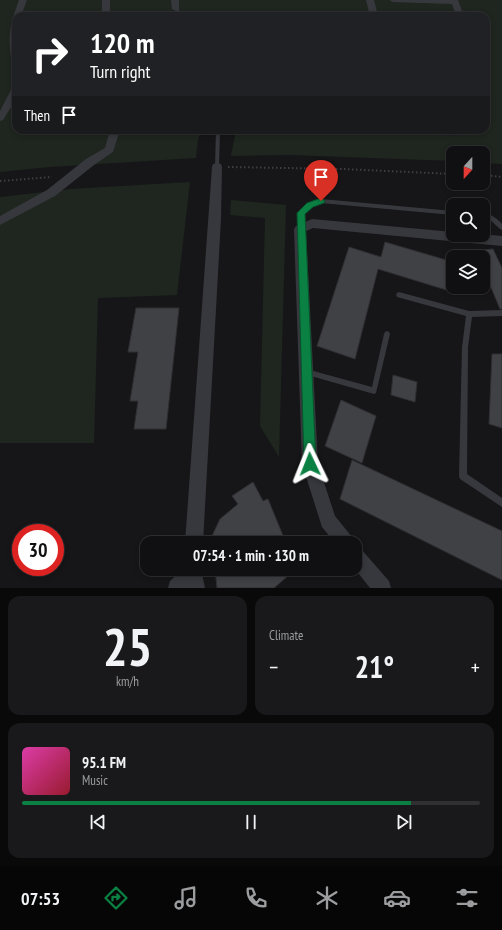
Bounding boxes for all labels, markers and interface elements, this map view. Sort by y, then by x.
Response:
text: 120 m [90,24,154,61]
icon: right [24,28,76,80]
text: Turn right [90,60,150,83]
icon: arrive [58,104,80,126]
text: Then [24,106,50,125]
north arrow [446,146,490,190]
map controls [446,146,490,294]
pin [304,160,338,201]
icon: arrive [310,166,332,188]
button: search [446,198,490,242]
button: layers [446,250,490,294]
position arrow [289,443,331,485]
speed limit sign: 30 [12,524,64,576]
text: 07:54 · 1 min · 130 m [193,546,309,565]
text: 25 [103,613,152,680]
text: Climate [269,627,303,644]
text: 21° [355,647,394,686]
text: − [269,653,278,681]
text: + [471,653,480,681]
text: km/h [116,673,139,690]
text: 95.1 FM [82,753,126,772]
text: Music [82,772,108,789]
icon: previous [87,811,109,833]
icon: pause [240,811,262,833]
icon: next [393,811,415,833]
icon: directions [102,884,130,912]
icon: music [172,884,200,912]
icon: phone [242,884,270,912]
icon: climate [313,884,341,912]
icon: car [383,884,411,912]
icon: filters [453,884,481,912]
text: 07:53 [21,887,60,910]

